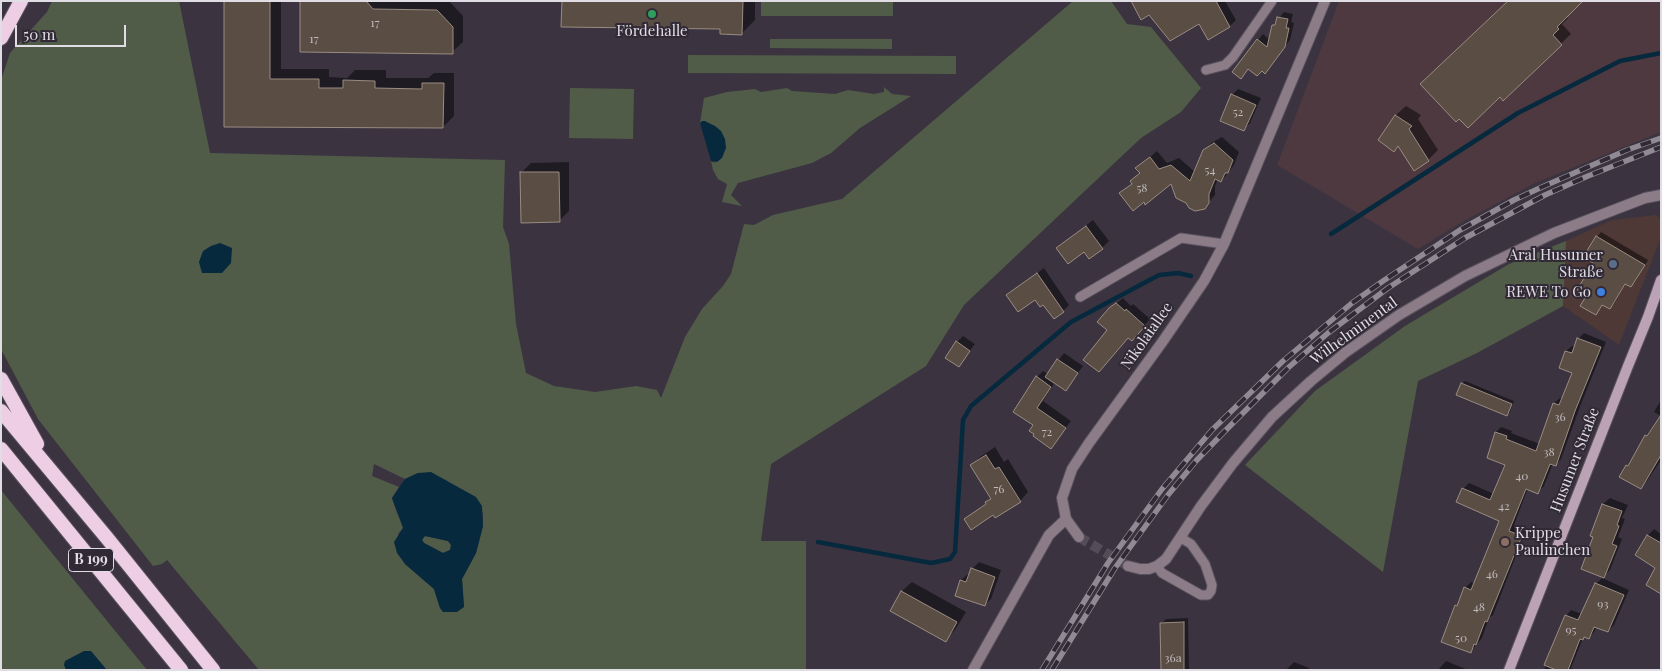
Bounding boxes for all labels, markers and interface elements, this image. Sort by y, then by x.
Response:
marker: Fördehalle [646,8,658,20]
scale bar [18,15,129,47]
house number: 17 [370,16,380,30]
place label: Fördehalle [616,22,688,40]
text: 50 m [23,24,55,44]
house number: 17 [309,32,319,46]
house number: 52 [1233,105,1243,119]
house number: 54 [1205,163,1215,177]
house number: 58 [1136,181,1148,195]
place label: Aral Husumer Straße [1508,246,1603,281]
marker: Aral Husumer Straße [1607,258,1619,270]
place label: REWE To Go [1506,283,1591,301]
marker: REWE To Go [1595,286,1607,298]
street label: Wilhelminental [1307,293,1401,369]
street label: Nikolaiallee [1117,299,1177,373]
street label: Husumer Straße [1547,405,1603,515]
house number: 36 [1554,410,1566,424]
house number: 72 [1042,425,1052,439]
house number: 38 [1543,445,1555,459]
house number: 40 [1515,469,1529,483]
house number: 76 [993,482,1005,496]
house number: 42 [1498,499,1510,513]
place label: Krippe Paulinchen [1515,524,1590,559]
marker: Krippe Paulinchen [1499,536,1511,548]
road number: B 199 [68,548,114,572]
house number: 46 [1486,567,1498,581]
house number: 93 [1597,597,1609,611]
house number: 48 [1473,600,1485,614]
house number: 95 [1565,623,1577,637]
house number: 50 [1455,631,1467,645]
house number: 36a [1164,651,1182,665]

